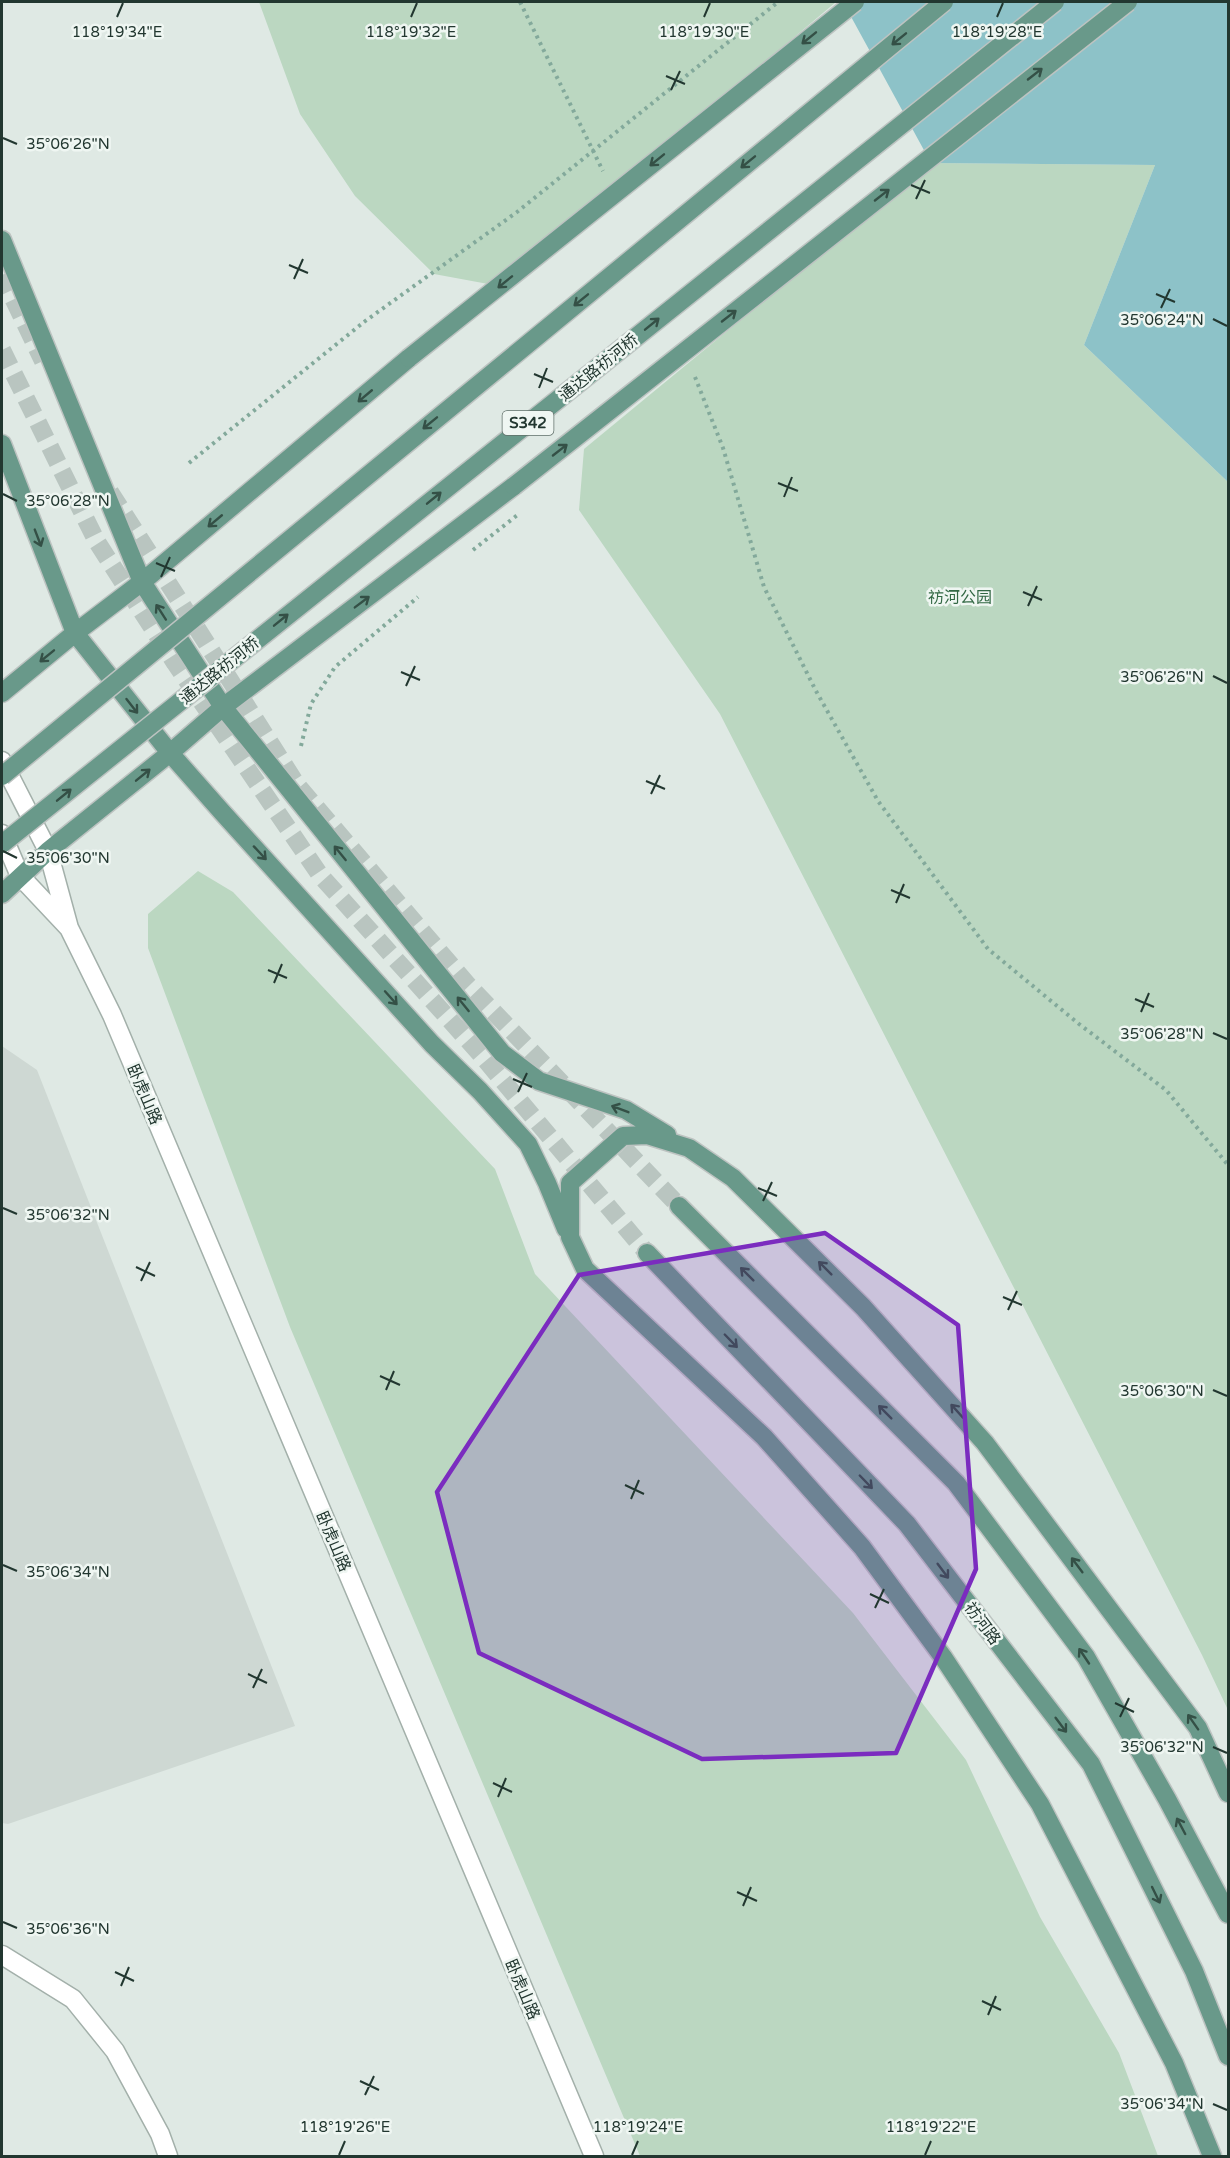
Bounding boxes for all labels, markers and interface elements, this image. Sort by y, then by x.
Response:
text: 118°19'34"E [72,23,162,41]
text: 118°19'32"E [366,23,456,41]
text: 118°19'30"E [659,23,749,41]
text: 118°19'28"E [952,23,1042,41]
one-way arrow [801,32,817,45]
one-way arrow [891,32,907,45]
one-way arrow [1027,68,1043,81]
text: 35°06'26"N [26,135,110,153]
one-way arrow [650,153,665,167]
one-way arrow [740,156,756,169]
one-way arrow [874,189,890,202]
one-way arrow [497,275,513,288]
one-way arrow [573,293,589,306]
one-way arrow [721,310,737,323]
text: 35°06'24"N [1120,311,1204,329]
one-way arrow [643,318,659,331]
street label: 通达路祊河桥 [555,330,642,406]
one-way arrow [357,389,373,402]
road number: S342 [502,411,554,435]
one-way arrow [422,417,438,430]
one-way arrow [552,444,568,457]
text: 35°06'28"N [26,492,110,510]
one-way arrow [425,492,441,505]
one-way arrow [208,514,223,528]
one-way arrow [33,528,44,547]
park label: 祊河公园 [928,588,992,608]
one-way arrow [353,595,369,608]
one-way arrow [155,604,167,621]
one-way arrow [273,614,289,627]
street label: 通达路祊河桥 [176,633,263,709]
one-way arrow [39,650,55,663]
text: 35°06'26"N [1120,668,1204,686]
one-way arrow [126,698,139,714]
one-way arrow [135,768,151,781]
one-way arrow [55,788,71,801]
one-way arrow [253,845,267,860]
one-way arrow [334,845,347,861]
text: 35°06'30"N [26,849,110,867]
one-way arrow [384,990,398,1005]
one-way arrow [456,996,469,1012]
text: 35°06'28"N [1120,1025,1204,1043]
street label: 卧虎山路 [122,1061,166,1128]
one-way arrow [612,1102,630,1113]
text: 35°06'32"N [26,1206,110,1224]
one-way arrow [817,1261,832,1276]
one-way arrow [740,1267,755,1282]
one-way arrow [724,1333,739,1348]
text: 35°06'30"N [1120,1382,1204,1400]
one-way arrow [950,1404,964,1419]
one-way arrow [878,1405,893,1420]
one-way arrow [859,1474,873,1489]
street label: 卧虎山路 [311,1508,355,1575]
one-way arrow [1070,1558,1083,1574]
one-way arrow [936,1562,949,1578]
text: 35°06'34"N [26,1563,110,1581]
street label: 祊河路 [960,1598,1005,1649]
one-way arrow [1078,1648,1091,1665]
one-way arrow [1187,1714,1199,1730]
one-way arrow [1055,1717,1068,1733]
text: 35°06'32"N [1120,1738,1204,1756]
one-way arrow [1175,1817,1186,1835]
one-way arrow [1150,1886,1162,1903]
text: 35°06'36"N [26,1920,110,1938]
street label: 卧虎山路 [500,1956,544,2023]
text: 35°06'34"N [1120,2095,1204,2113]
text: 118°19'26"E [300,2118,390,2136]
text: 118°19'24"E [593,2118,683,2136]
text: 118°19'22"E [886,2118,976,2136]

